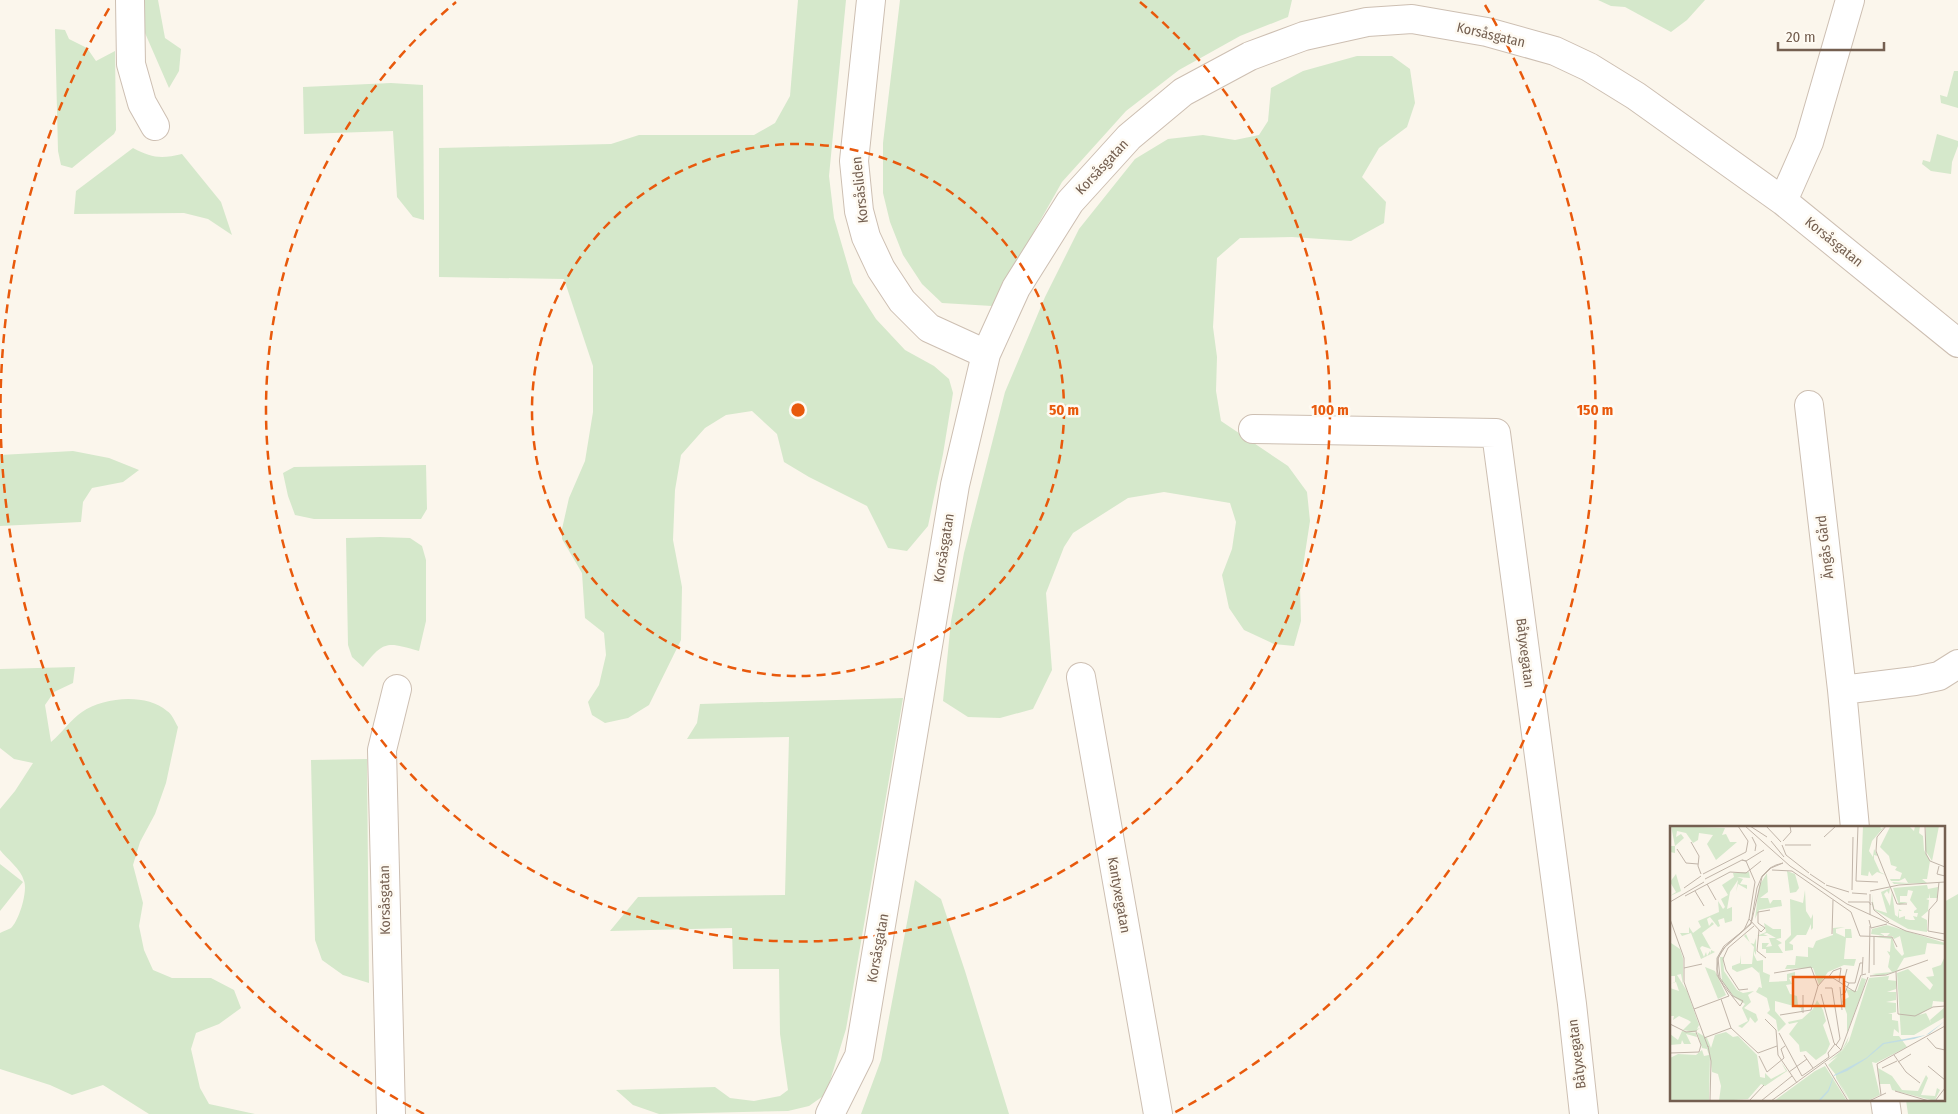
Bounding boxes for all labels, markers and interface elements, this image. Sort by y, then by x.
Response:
street label: Korsåsgatan [1455,19,1527,51]
scale bar [1778,20,1884,52]
text: 20 m [1786,28,1816,46]
street label: Korsåsgatan [1072,136,1132,198]
street label: Korsåsliden [848,156,872,224]
street label: Korsåsgatan [1802,213,1866,271]
centre of rings [789,401,807,419]
text: 50 m [1049,401,1079,419]
text: 100 m [1311,401,1349,419]
text: 150 m [1577,401,1613,419]
street label: Korsåsgatan [930,512,958,584]
street label: Ängås Gård [1813,514,1837,580]
street label: Båtyxegatan [1512,617,1538,689]
inset map [1670,826,1946,1102]
street label: Kantyxegatan [1104,856,1134,934]
street label: Korsåsgatan [376,865,394,935]
street label: Korsåsgatan [864,912,892,984]
street label: Båtyxegatan [1564,1018,1590,1090]

